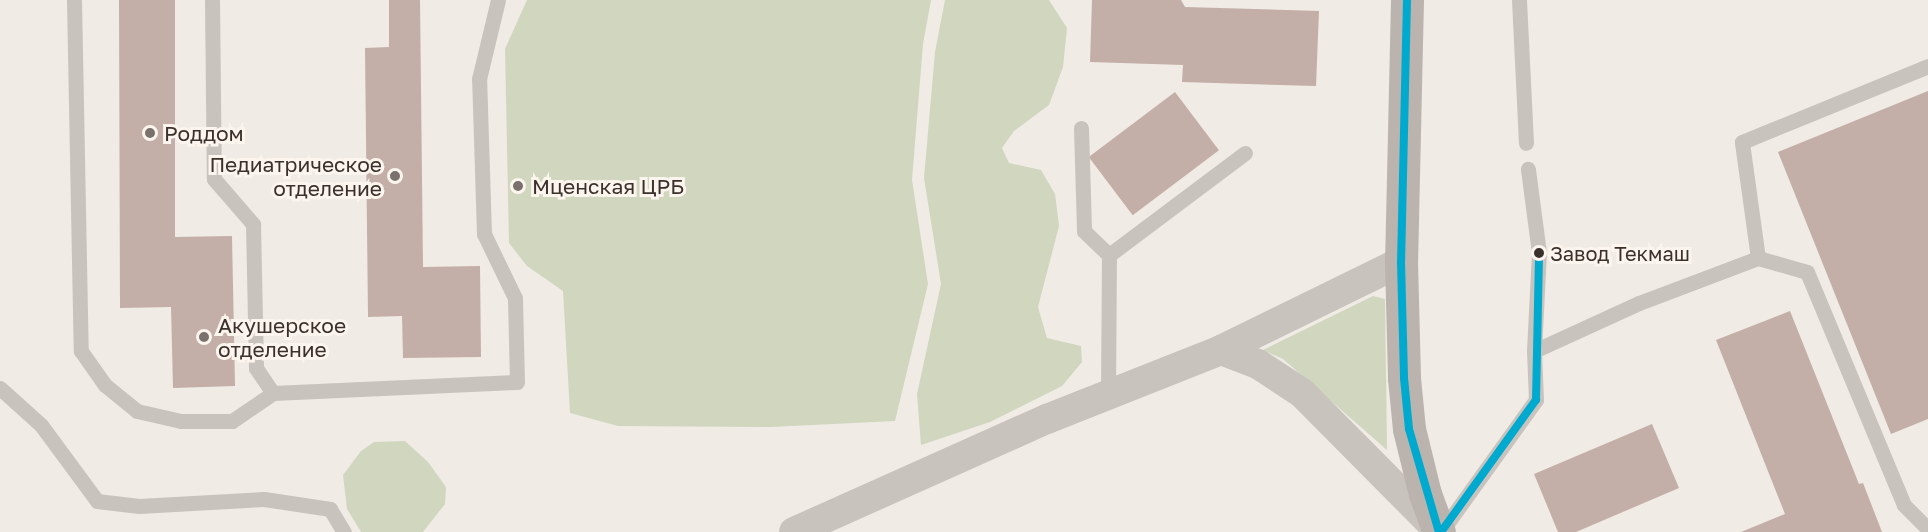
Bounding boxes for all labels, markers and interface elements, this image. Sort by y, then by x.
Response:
place label: Роддом [164,120,244,146]
marker: Роддом [141,124,159,142]
place label: Педиатрическое отделение [209,151,382,201]
marker: Педиатрическое отделение [386,167,404,185]
place label: Мценская ЦРБ [532,173,684,199]
marker: Мценская ЦРБ [509,177,527,195]
place label: Завод Текмаш [1550,241,1690,265]
marker: Завод Текмаш [1533,247,1545,259]
place label: Акушерское отделение [218,312,346,362]
marker: Акушерское отделение [195,328,213,346]

